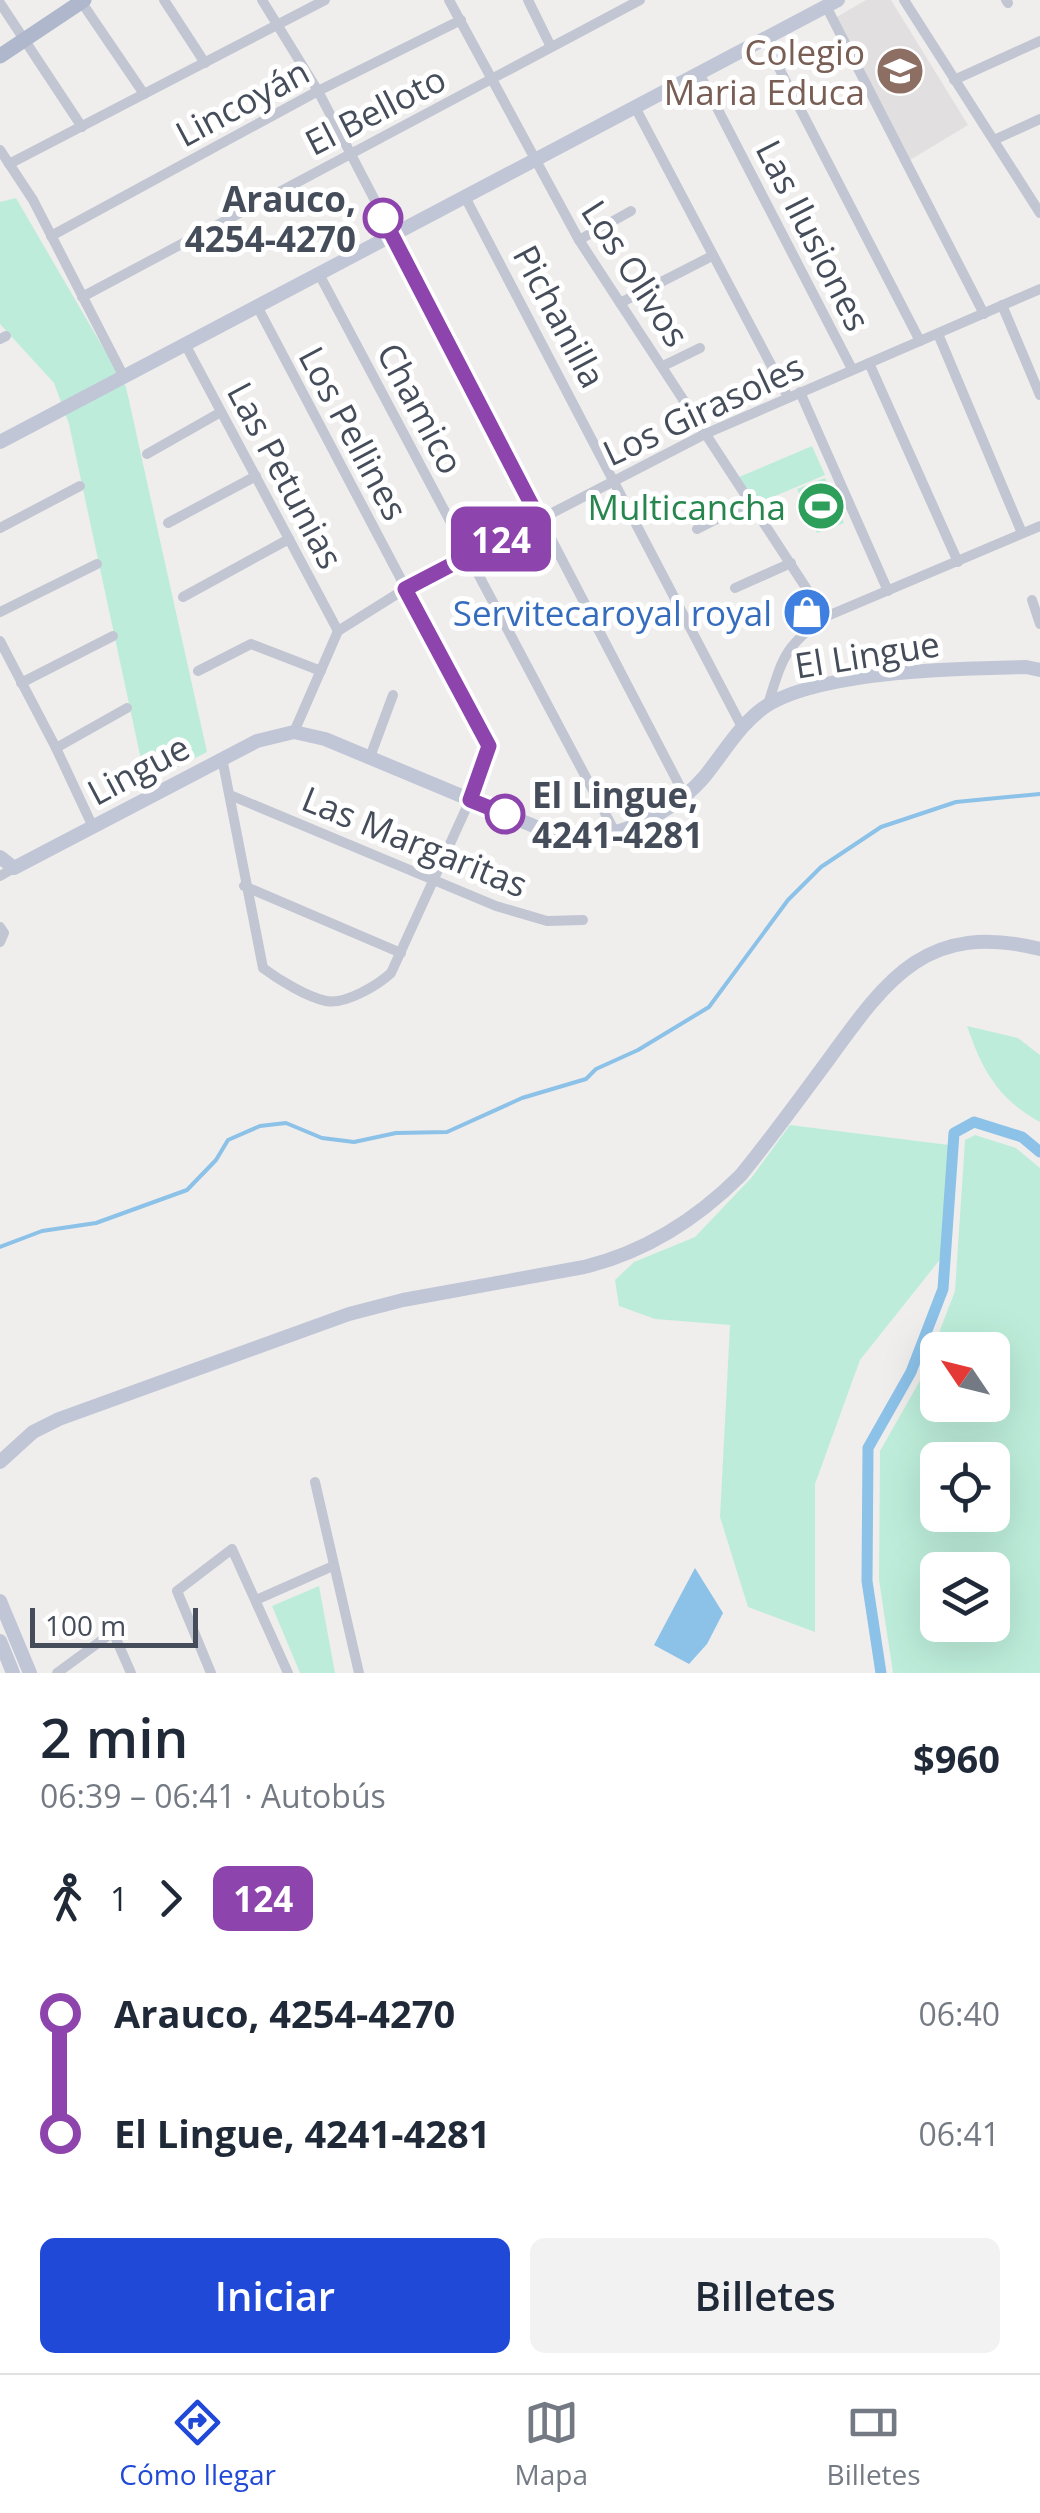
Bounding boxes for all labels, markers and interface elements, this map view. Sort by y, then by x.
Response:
place label: Colegio Maria Educa [664,28,865,115]
school or university icon: Colegio Maria Educa [874,45,926,97]
street label: Lincoyán [167,47,317,157]
street label: El Belloto [297,55,453,165]
street label: Las Ilusiones [746,132,882,338]
place label: Arauco, 4254-4270 [185,175,356,262]
street label: Los Olivos [571,191,701,355]
marker: Arauco, 4254-4270 [364,199,402,237]
street label: Pichanilla [503,237,617,395]
street label: Chamico [367,334,475,482]
street label: Los Pellines [289,338,419,528]
street label: Los Girasoles [595,342,811,476]
street label: Las Petunias [217,374,355,576]
sports icon: Multicancha [795,480,847,532]
place label: Multicancha [588,483,786,530]
line badge: 124 [444,506,558,572]
text: 124 [471,516,531,563]
shop icon: Servitecaroyal royal [781,586,833,638]
place label: Servitecaroyal royal [453,589,772,636]
street label: El Lingue [791,619,943,689]
street label: Lingue [79,723,197,815]
place label: El Lingue, 4241-4281 [532,771,703,858]
street label: Las Margaritas [295,774,535,908]
marker: El Lingue, 4241-4281 [486,795,524,833]
north arrow [920,1332,1010,1422]
map controls [920,1332,1010,1642]
button: locate [920,1442,1010,1532]
button: layers [920,1552,1010,1642]
scale bar [30,1603,198,1648]
text: 100 m [45,1606,126,1644]
text: 2 min [40,1699,188,1774]
text: $960 [913,1732,1000,1784]
text: 06:39 – 06:41 · Autobús [40,1774,386,1817]
icon: walk [40,1871,95,1926]
icon: forward [143,1871,198,1926]
text: 124 [233,1875,293,1922]
text: 1 [110,1877,128,1920]
text: Arauco, 4254-4270 [114,1987,455,2039]
text: 06:40 [918,1992,1000,2035]
text: El Lingue, 4241-4281 [114,2107,490,2159]
text: 06:41 [918,2112,1000,2155]
button: Iniciar [40,2238,510,2353]
button: Billetes [530,2238,1000,2353]
tab: Cómo llegar [119,2395,276,2493]
tab: Mapa [515,2395,588,2493]
tab: Billetes [827,2395,921,2493]

